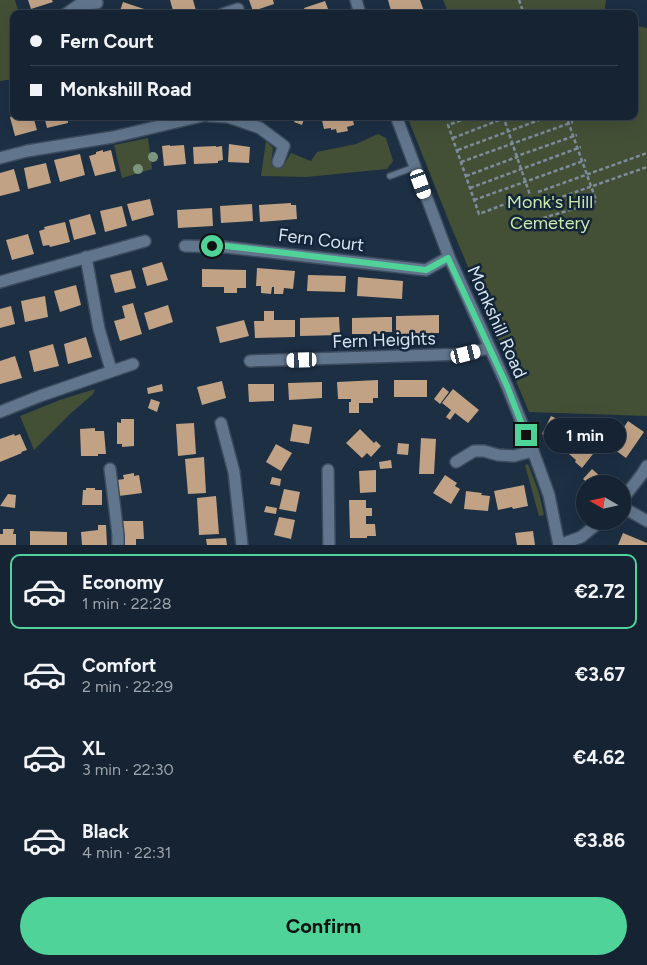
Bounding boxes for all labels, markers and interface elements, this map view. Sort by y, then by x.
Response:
text: Fern Court [60,30,154,53]
text: Monkshill Road [60,78,192,101]
car [408,167,433,201]
park label: Monk's Hill Cemetery [507,191,593,234]
street label: Fern Court [277,224,365,256]
route start [201,235,223,257]
street label: Monkshill Road [462,262,532,382]
street label: Fern Heights [332,327,436,353]
car [449,343,482,365]
car [286,352,317,368]
callout: 1 min [544,418,626,452]
route end [515,424,537,446]
text: 1 min [566,426,604,445]
north arrow [576,475,631,530]
map controls [576,475,631,530]
icon: car [22,569,67,614]
text: Economy [82,571,164,594]
text: €2.72 [575,580,625,603]
text: 1 min · 22:28 [82,594,172,613]
icon: car [22,652,67,697]
text: Comfort [82,654,157,677]
text: €3.67 [575,663,625,686]
text: 2 min · 22:29 [82,677,173,696]
icon: car [22,735,67,780]
text: XL [82,737,105,760]
text: €4.62 [573,746,625,769]
text: 3 min · 22:30 [82,760,174,779]
icon: car [22,818,67,863]
text: Black [82,820,129,843]
text: €3.86 [574,829,625,852]
text: 4 min · 22:31 [82,843,171,862]
button: Confirm [20,897,627,955]

